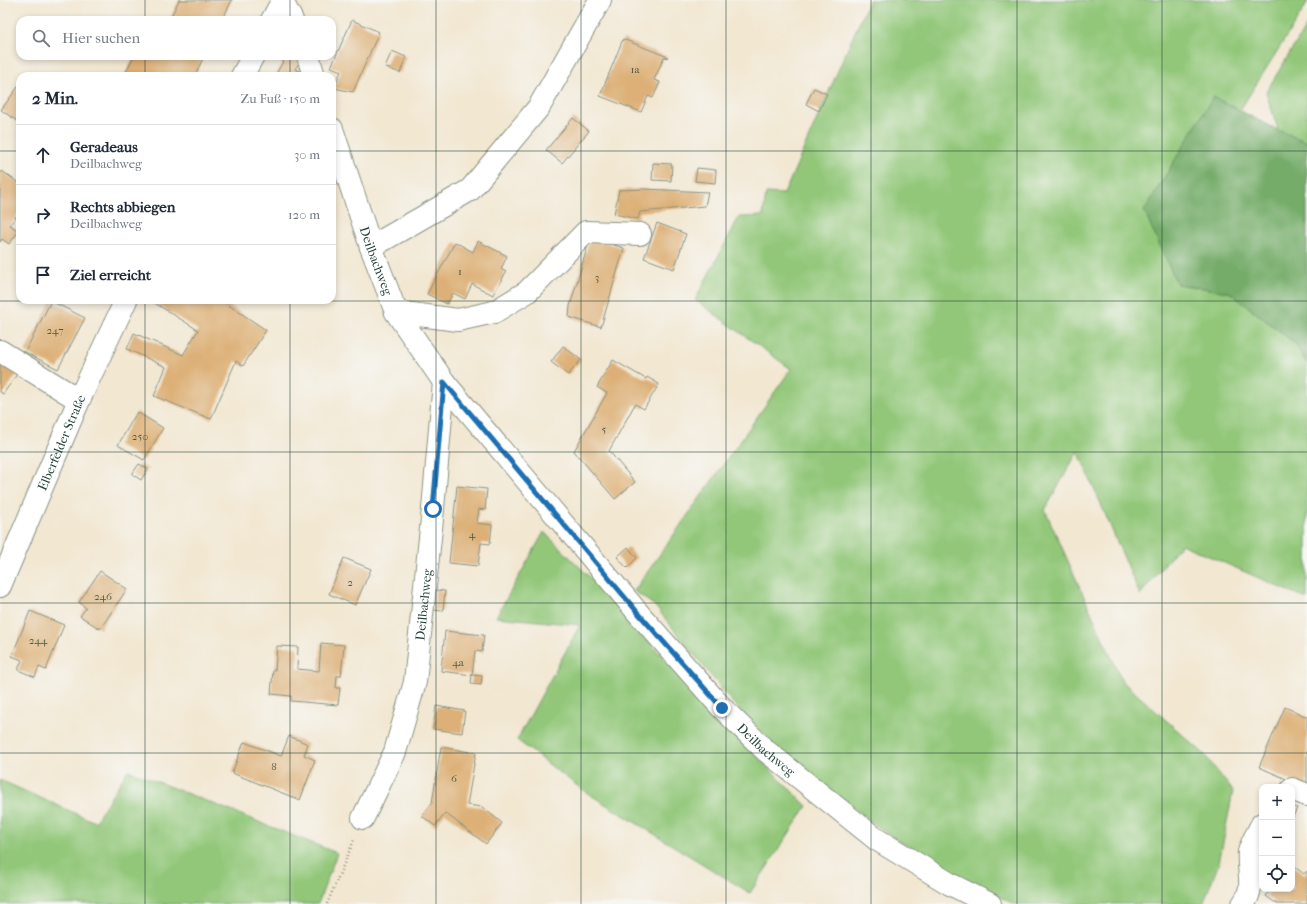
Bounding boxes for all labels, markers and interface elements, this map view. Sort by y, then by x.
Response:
search box [16,16,336,60]
icon: search [30,27,52,49]
text: Hier suchen [62,29,140,47]
house number: 1a [630,63,640,76]
text: 2 Min. [32,88,78,108]
text: Zu Fuß · 150 m [241,91,320,106]
text: Geradeaus [70,138,138,156]
icon: ahead [32,144,54,166]
text: 30 m [294,147,320,162]
text: Deilbachweg [70,156,142,171]
text: Rechts abbiegen [70,198,175,216]
icon: right [32,204,54,226]
text: 120 m [288,207,320,222]
text: Deilbachweg [70,216,142,231]
street label: Deilbachweg [357,224,397,298]
icon: arrive [32,264,54,286]
house number: 1 [458,265,462,278]
text: Ziel erreicht [70,266,151,284]
house number: 3 [595,271,599,284]
house number: 247 [46,324,64,337]
street label: Elberfelder Straße [34,392,88,493]
house number: 5 [602,423,607,436]
house number: 250 [132,430,148,443]
route start [424,500,442,518]
house number: 4 [469,528,476,541]
street label: Deilbachweg [412,567,434,641]
house number: 2 [347,576,353,589]
house number: 246 [94,590,112,603]
house number: 244 [29,634,48,647]
house number: 4a [452,656,465,669]
route end [713,699,731,717]
street label: Deilbachweg [734,720,799,779]
house number: 8 [271,760,277,773]
house number: 6 [451,772,457,785]
map controls [1259,784,1295,892]
button: + [1259,784,1295,820]
button: − [1259,820,1295,856]
button: locate [1259,856,1295,892]

